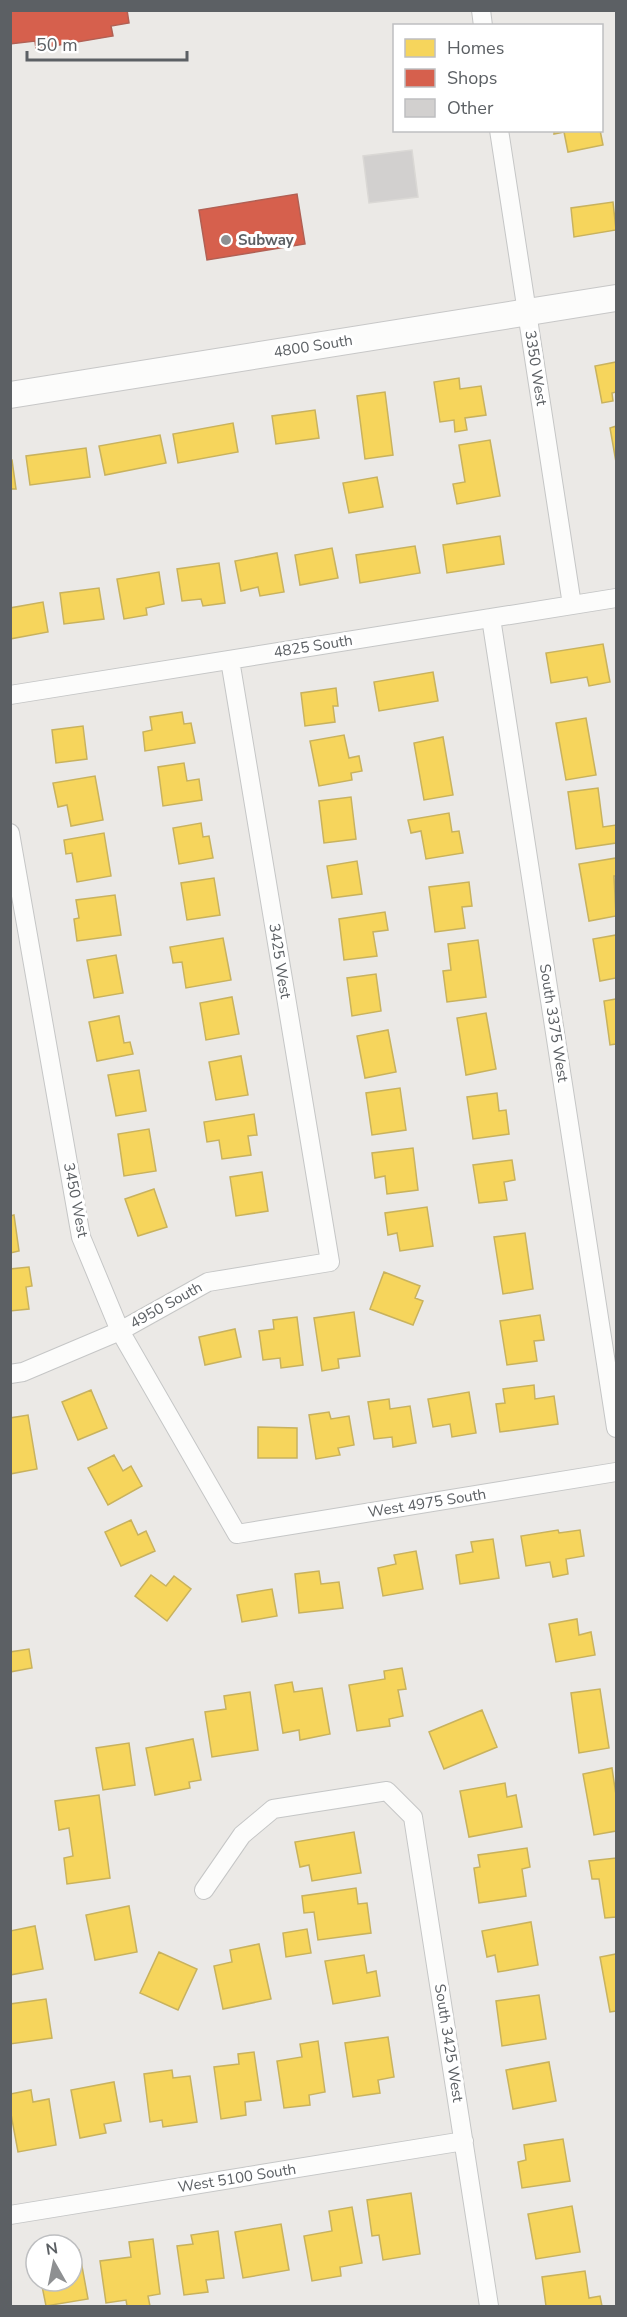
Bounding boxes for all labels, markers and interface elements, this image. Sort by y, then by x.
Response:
scale bar [27,24,188,62]
legend [393,24,603,132]
text: 50 m [36,33,78,57]
text: Homes [447,36,504,60]
text: Shops [447,66,497,90]
text: Other [447,96,494,120]
place label: Subway [238,230,294,250]
marker: Subway [219,233,233,247]
street label: 3350 West [520,329,552,408]
street label: 4800 South [272,330,354,362]
street label: 4825 South [272,630,354,662]
street label: 3425 West [264,922,296,1001]
street label: South 3375 West [535,962,573,1084]
street label: 3450 West [59,1161,93,1240]
street label: 4950 South [126,1277,206,1333]
street label: West 4975 South [366,1484,488,1522]
street label: South 3425 West [430,1982,468,2104]
street label: West 5100 South [176,2159,298,2197]
north arrow [24,2233,84,2293]
text: N [44,2237,59,2261]

